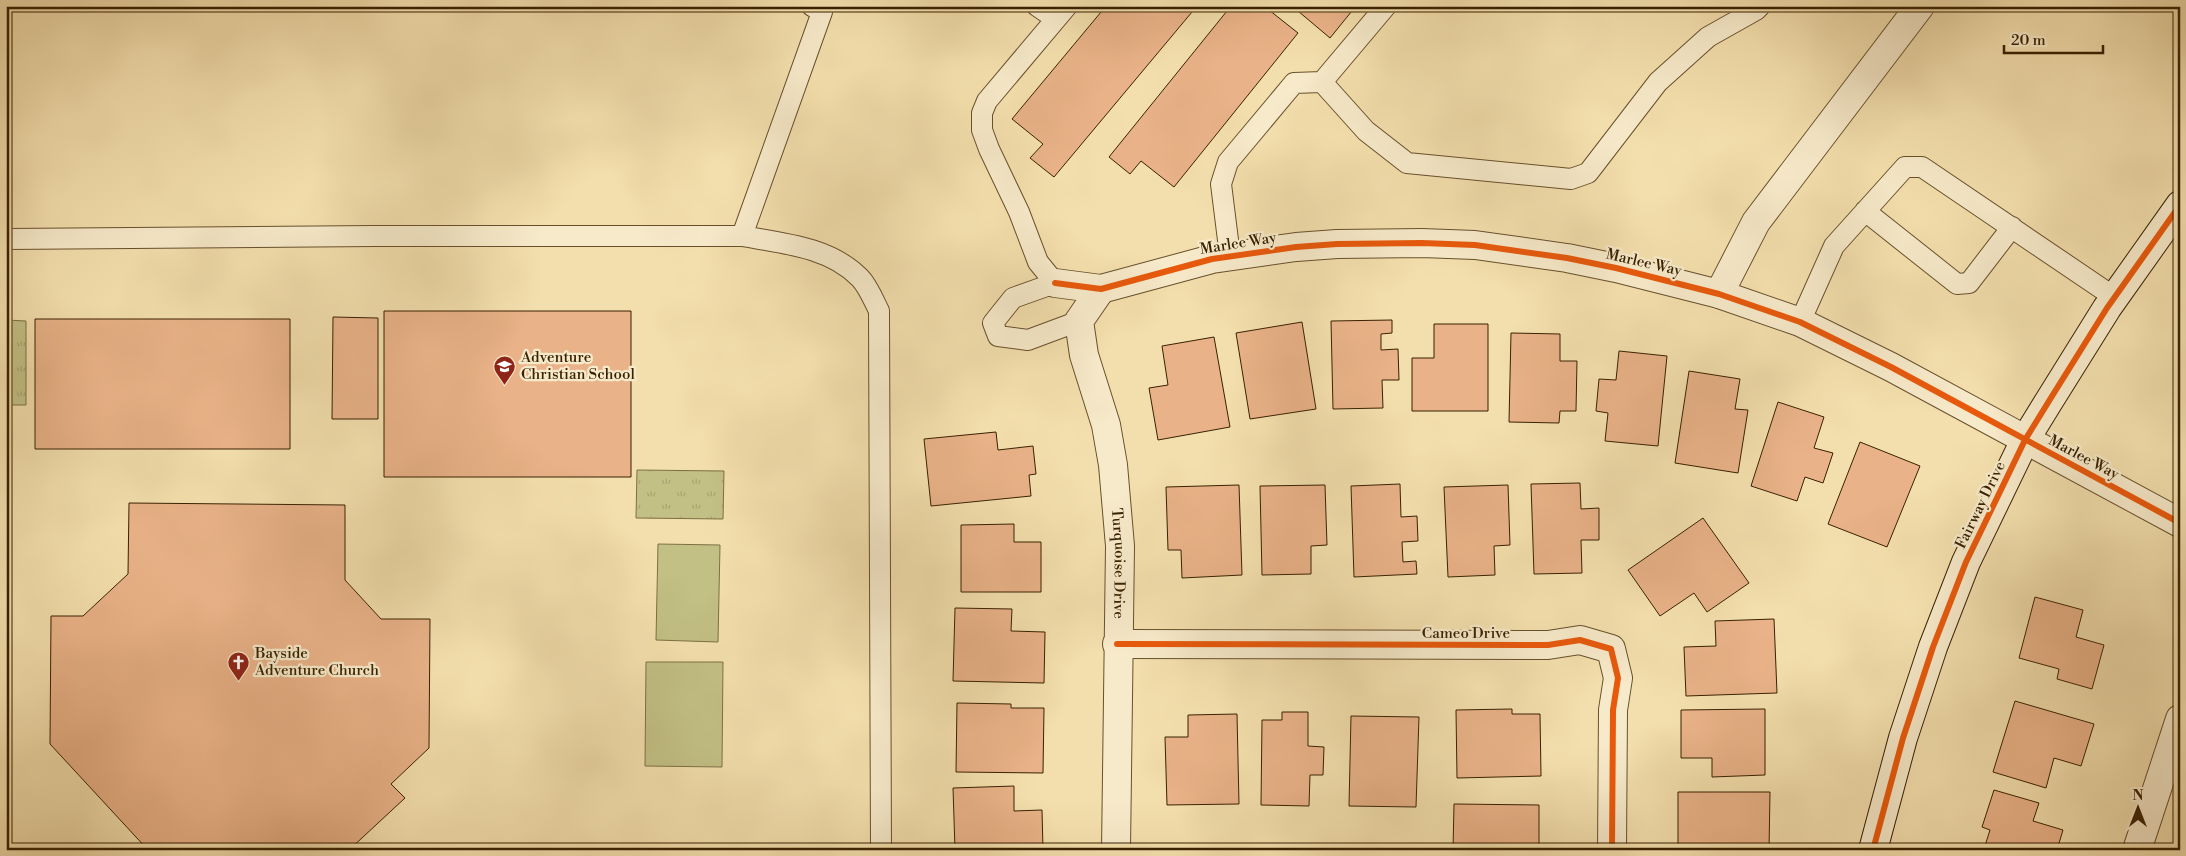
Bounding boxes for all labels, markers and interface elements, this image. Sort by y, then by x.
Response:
scale bar [2004,22,2102,54]
text: 20 m [2011,31,2046,50]
street label: Marlee Way [1198,228,1278,259]
street label: Marlee Way [1604,245,1684,281]
place label: Adventure Christian School [520,348,635,384]
school or university icon: Adventure Christian School [493,354,517,385]
street label: Marlee Way [2045,431,2123,484]
street label: Fairway Drive [1951,458,2010,552]
street label: Turquoise Drive [1107,507,1129,619]
street label: Cameo Drive [1422,624,1510,643]
place label: Bayside Adventure Church [254,644,379,680]
church icon: Bayside Adventure Church [227,650,251,681]
north arrow [2114,784,2164,834]
text: N [2132,787,2144,805]

